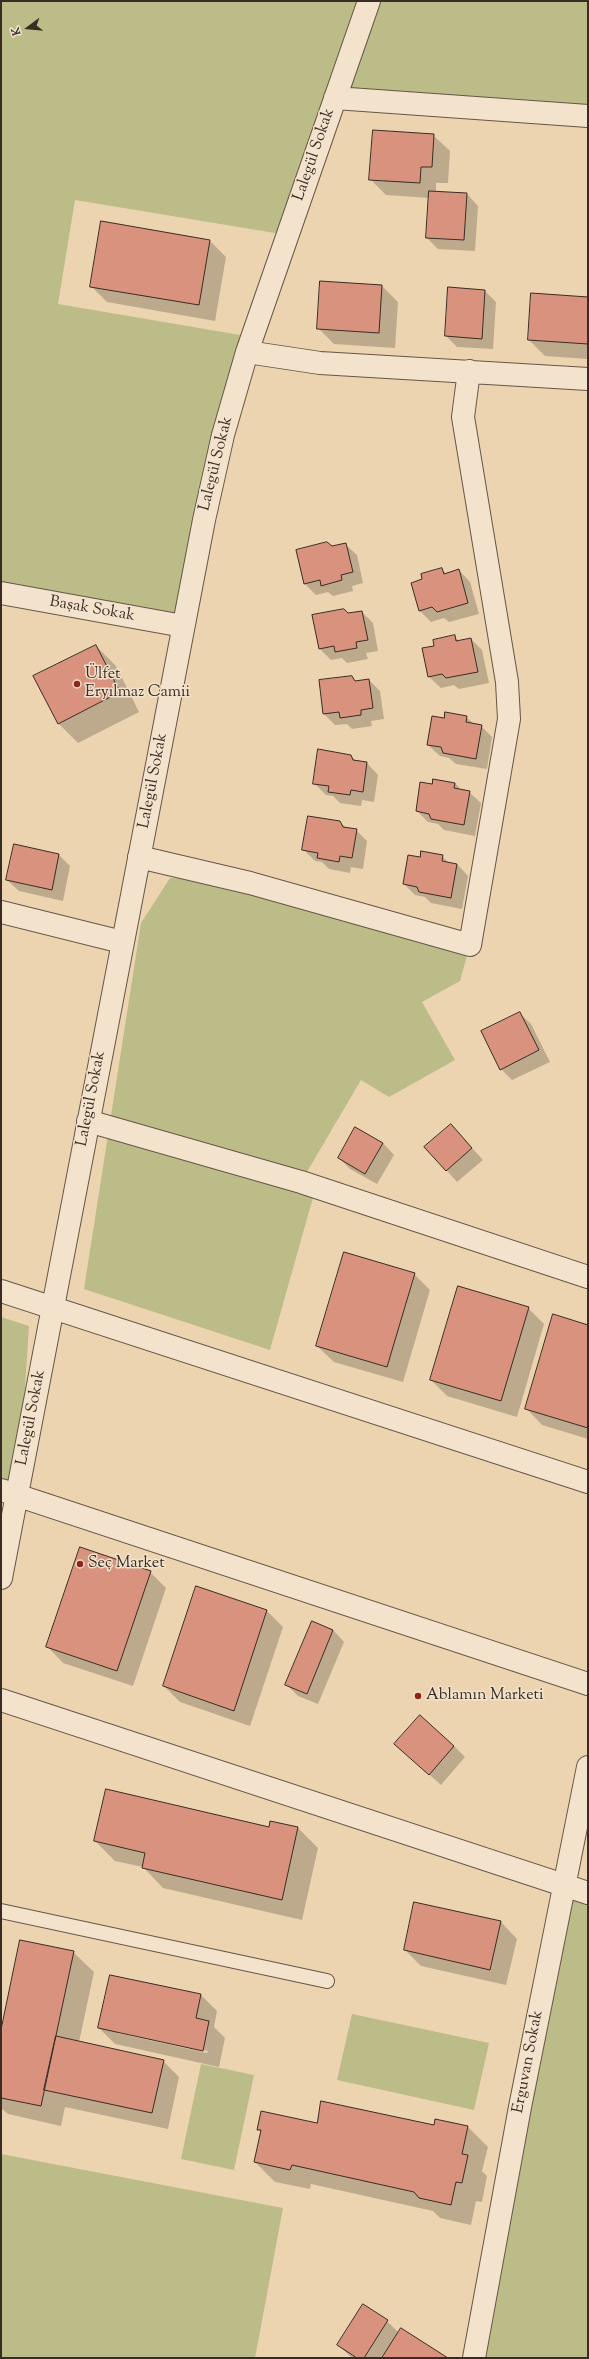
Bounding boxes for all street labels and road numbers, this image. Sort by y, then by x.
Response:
street label: Lalegül Sokak [290,106,340,204]
street label: Lalegül Sokak [196,415,238,513]
street label: Başak Sokak [48,593,136,627]
street label: Lalegül Sokak [135,732,173,830]
street label: Lalegül Sokak [73,1050,111,1148]
street label: Lalegül Sokak [13,1369,51,1467]
street label: Erguvan Sokak [510,2009,548,2115]

